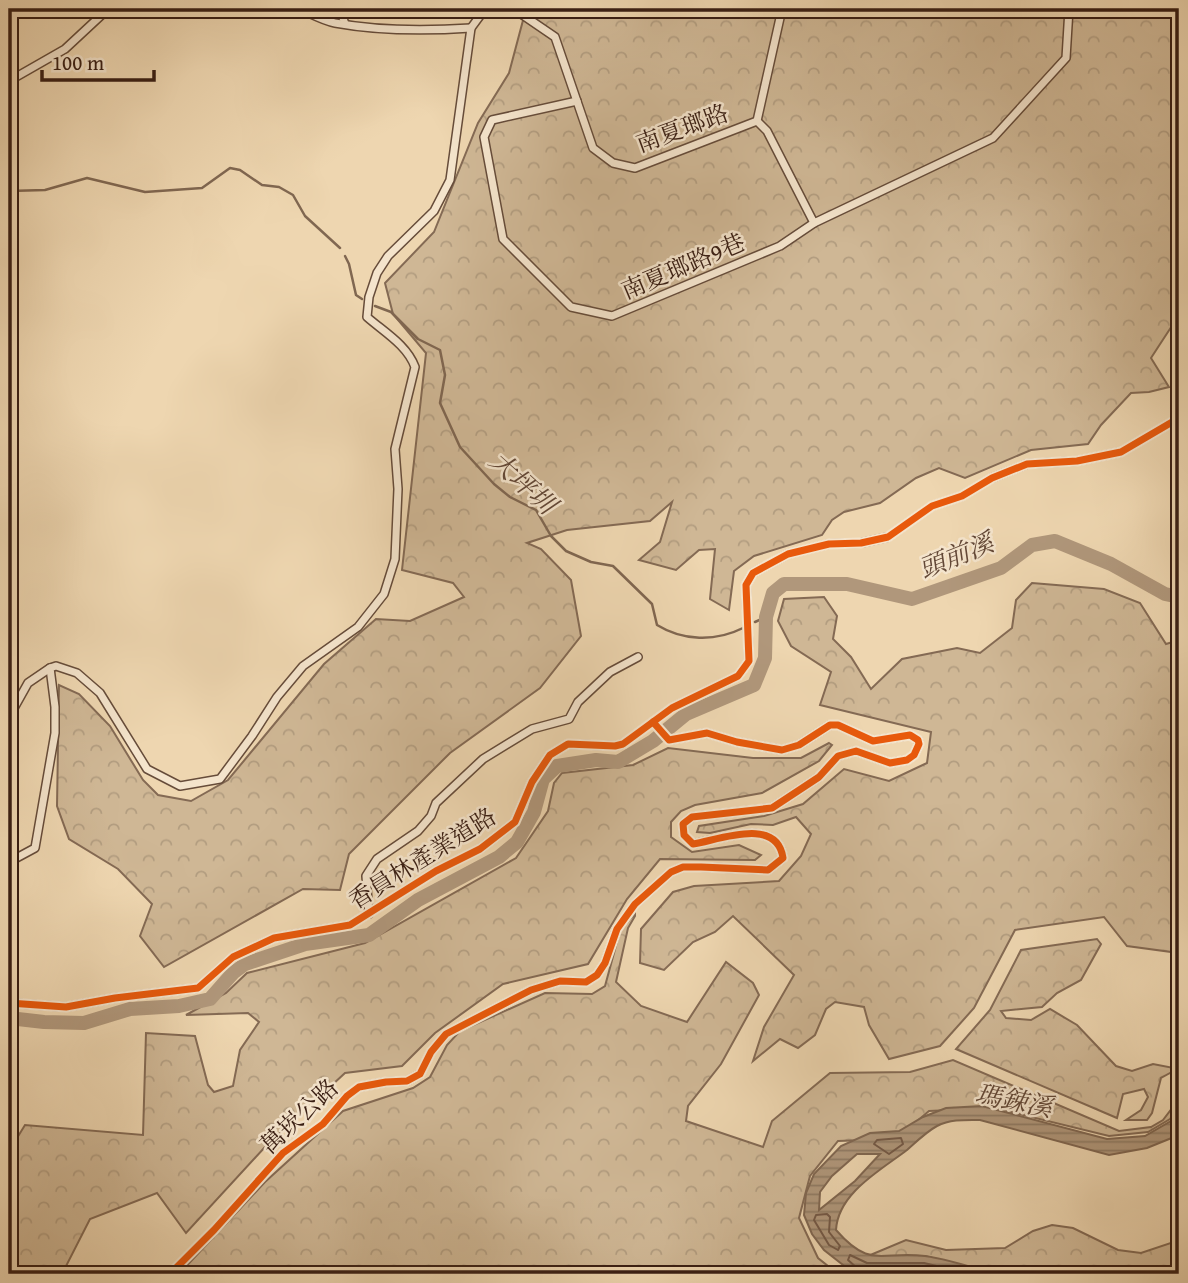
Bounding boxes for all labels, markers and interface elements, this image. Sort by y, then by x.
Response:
scale bar [42,38,154,82]
text: 100 m [52,47,104,78]
street label: 南夏瑯路 [631,95,733,161]
street label: 南夏瑯路9巷 [616,224,750,308]
water label: 大坪圳 [481,441,568,525]
water label: 頭前溪 [913,521,1002,588]
street label: 香員林產業道路 [341,799,503,917]
street label: 萬崁公路 [252,1070,346,1162]
water label: 瑪鋉溪 [972,1073,1059,1127]

